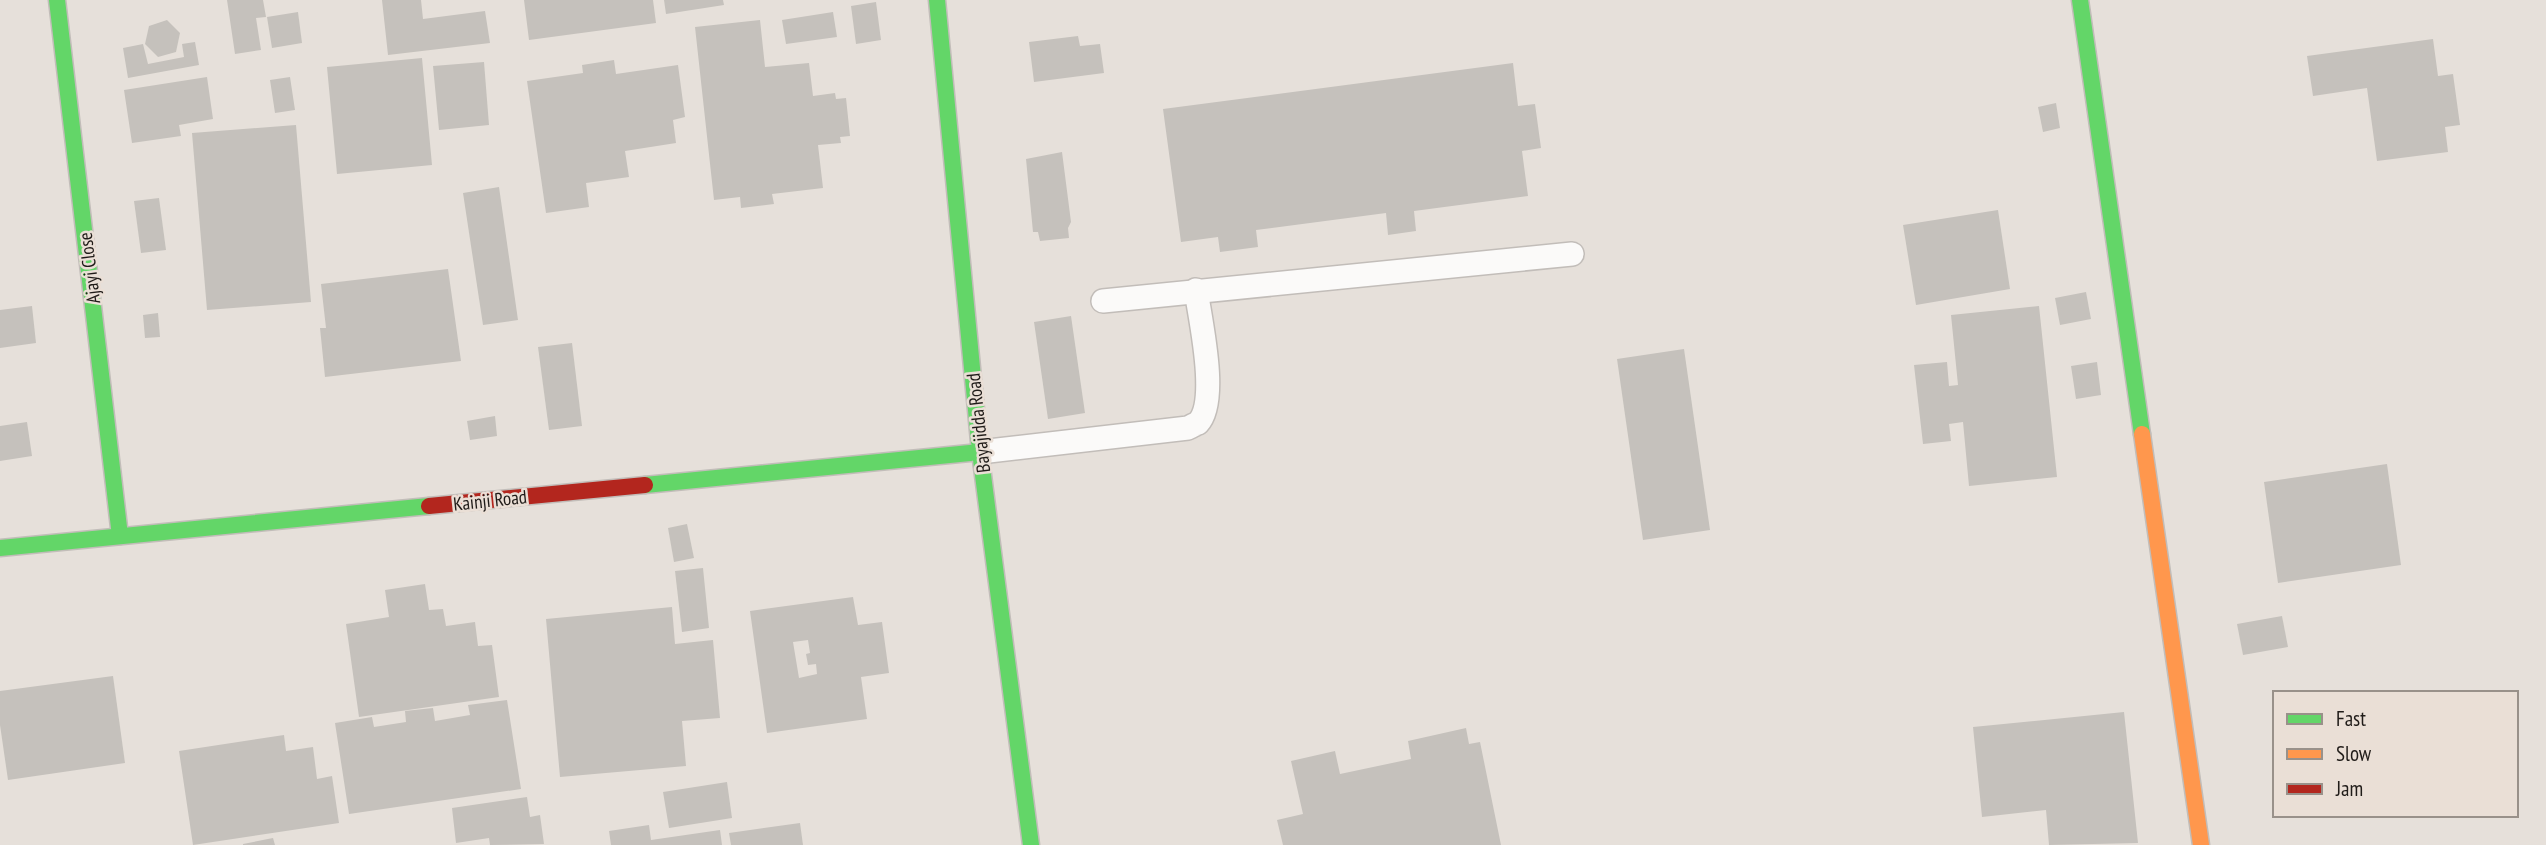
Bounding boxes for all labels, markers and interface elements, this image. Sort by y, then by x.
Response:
street label: Ajayi Close [73,231,105,305]
street label: Bayajidda Road [961,372,995,474]
street label: Kainji Road [452,484,528,516]
legend [2273,691,2518,817]
text: Fast [2336,705,2366,732]
text: Slow [2336,740,2372,767]
text: Jam [2335,775,2363,802]

